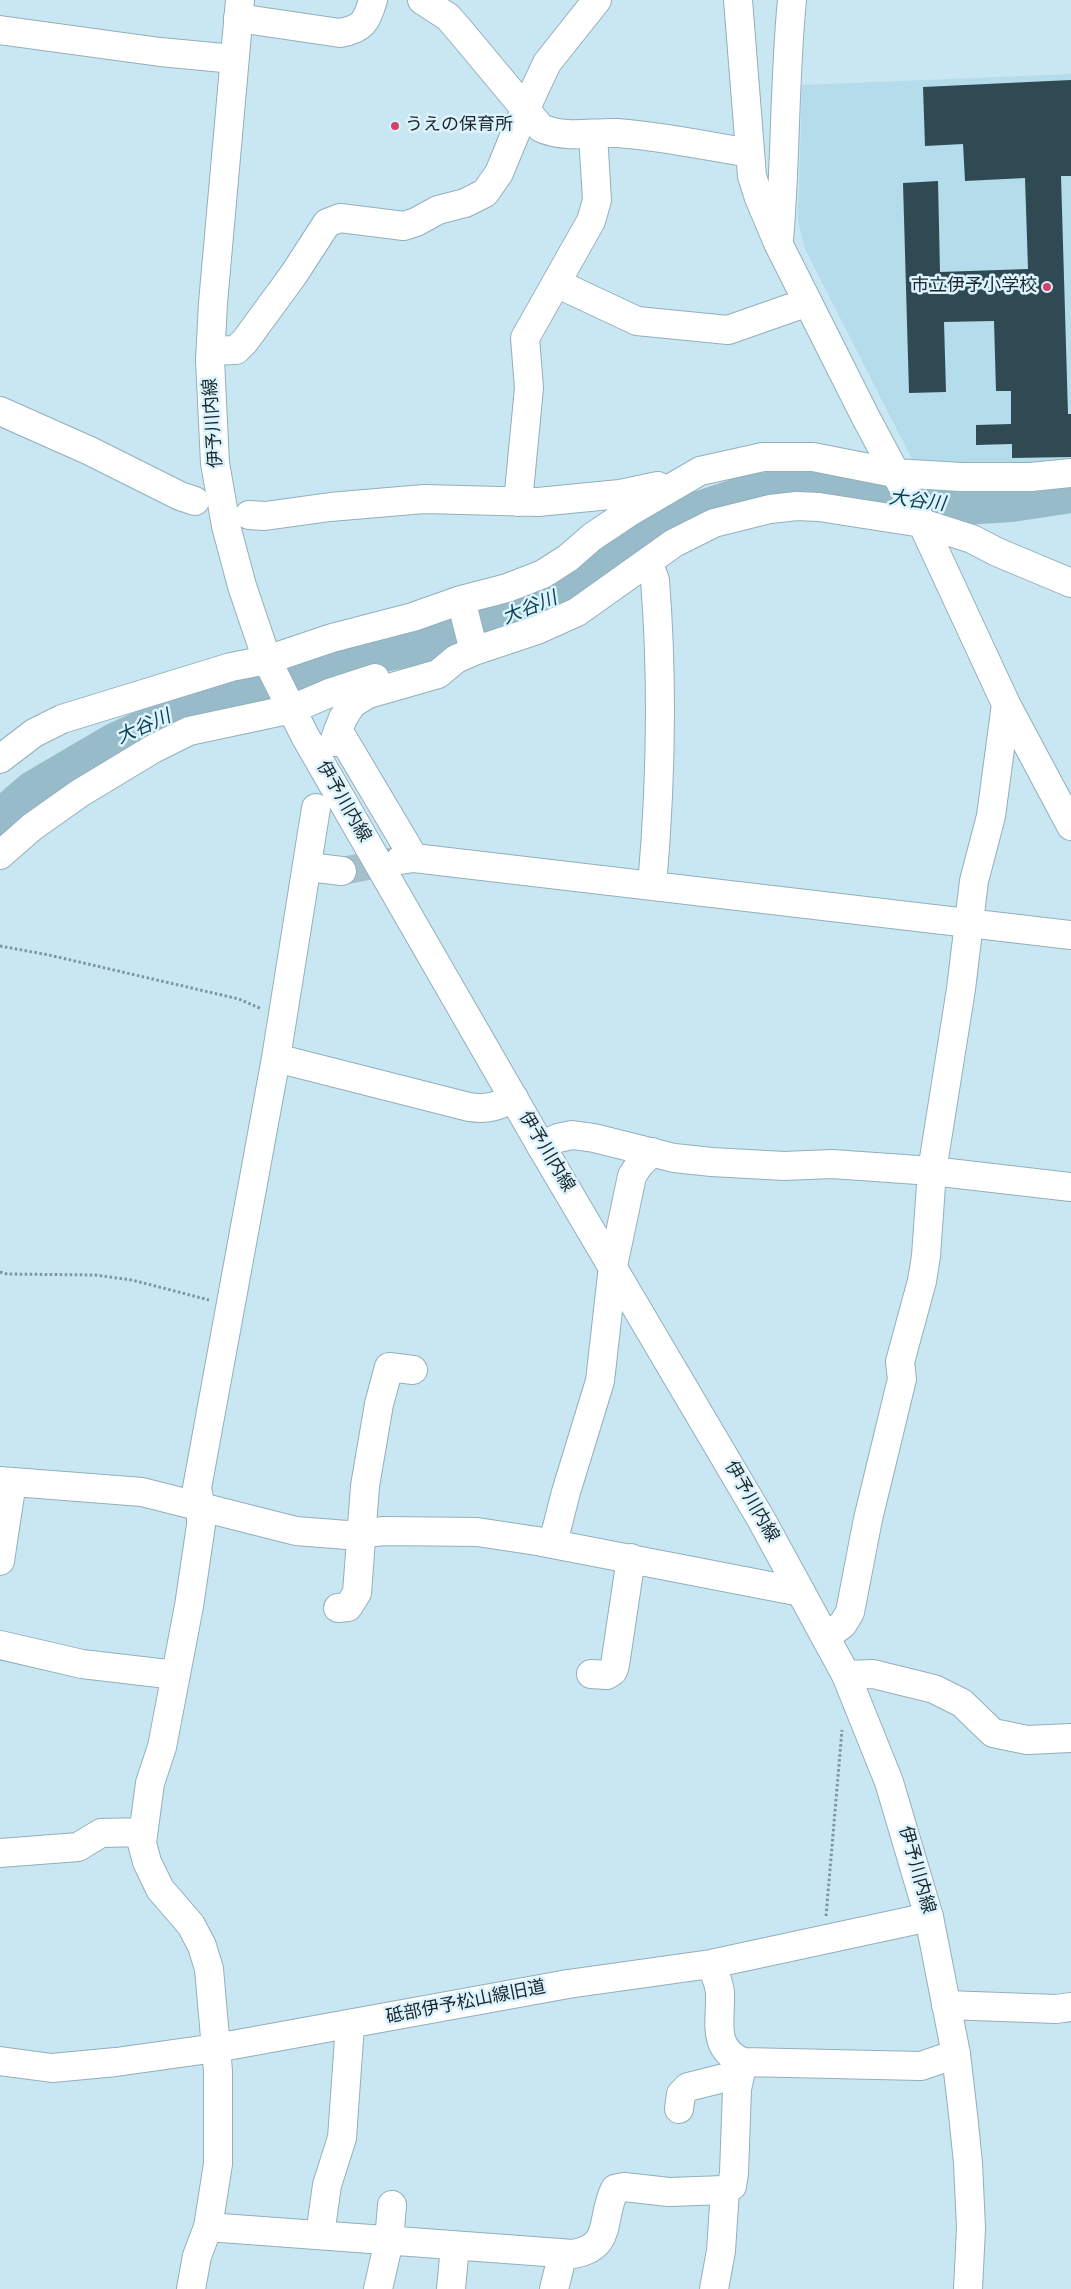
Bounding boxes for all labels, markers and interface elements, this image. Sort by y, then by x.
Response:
place label: うえの保育所 [405,115,513,137]
marker: うえの保育所 [389,120,401,132]
place label: 市立伊予小学校 [911,276,1037,298]
marker: 市立伊予小学校 [1041,281,1053,293]
street label: 伊予川内線 [200,377,228,469]
water label: 大谷川 [887,487,947,517]
water label: 大谷川 [499,588,561,630]
water label: 大谷川 [113,706,175,750]
street label: 伊予川内線 [311,758,375,846]
street label: 伊予川内線 [514,1108,578,1196]
street label: 伊予川内線 [719,1458,783,1546]
street label: 伊予川内線 [893,1824,939,1916]
street label: 砥部伊予松山線旧道 [384,1977,548,2029]

